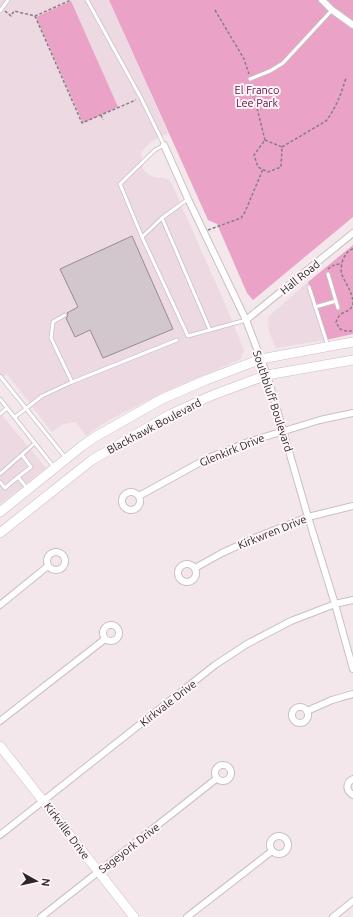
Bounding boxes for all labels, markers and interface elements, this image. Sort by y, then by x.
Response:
park label: El Franco Lee Park [235,84,279,109]
street label: Hall Road [278,258,322,296]
street label: Southbluff Boulevard [251,349,295,453]
street label: Blackhawk Boulevard [105,396,203,456]
street label: Glenkirk Drive [198,432,266,468]
street label: Kirkwren Drive [236,513,308,551]
street label: Kirkvale Drive [138,677,198,729]
street label: Kirkville Drive [42,800,92,862]
street label: Sageyork Drive [96,821,162,875]
north arrow [16,861,56,901]
text: N [39,877,52,887]

